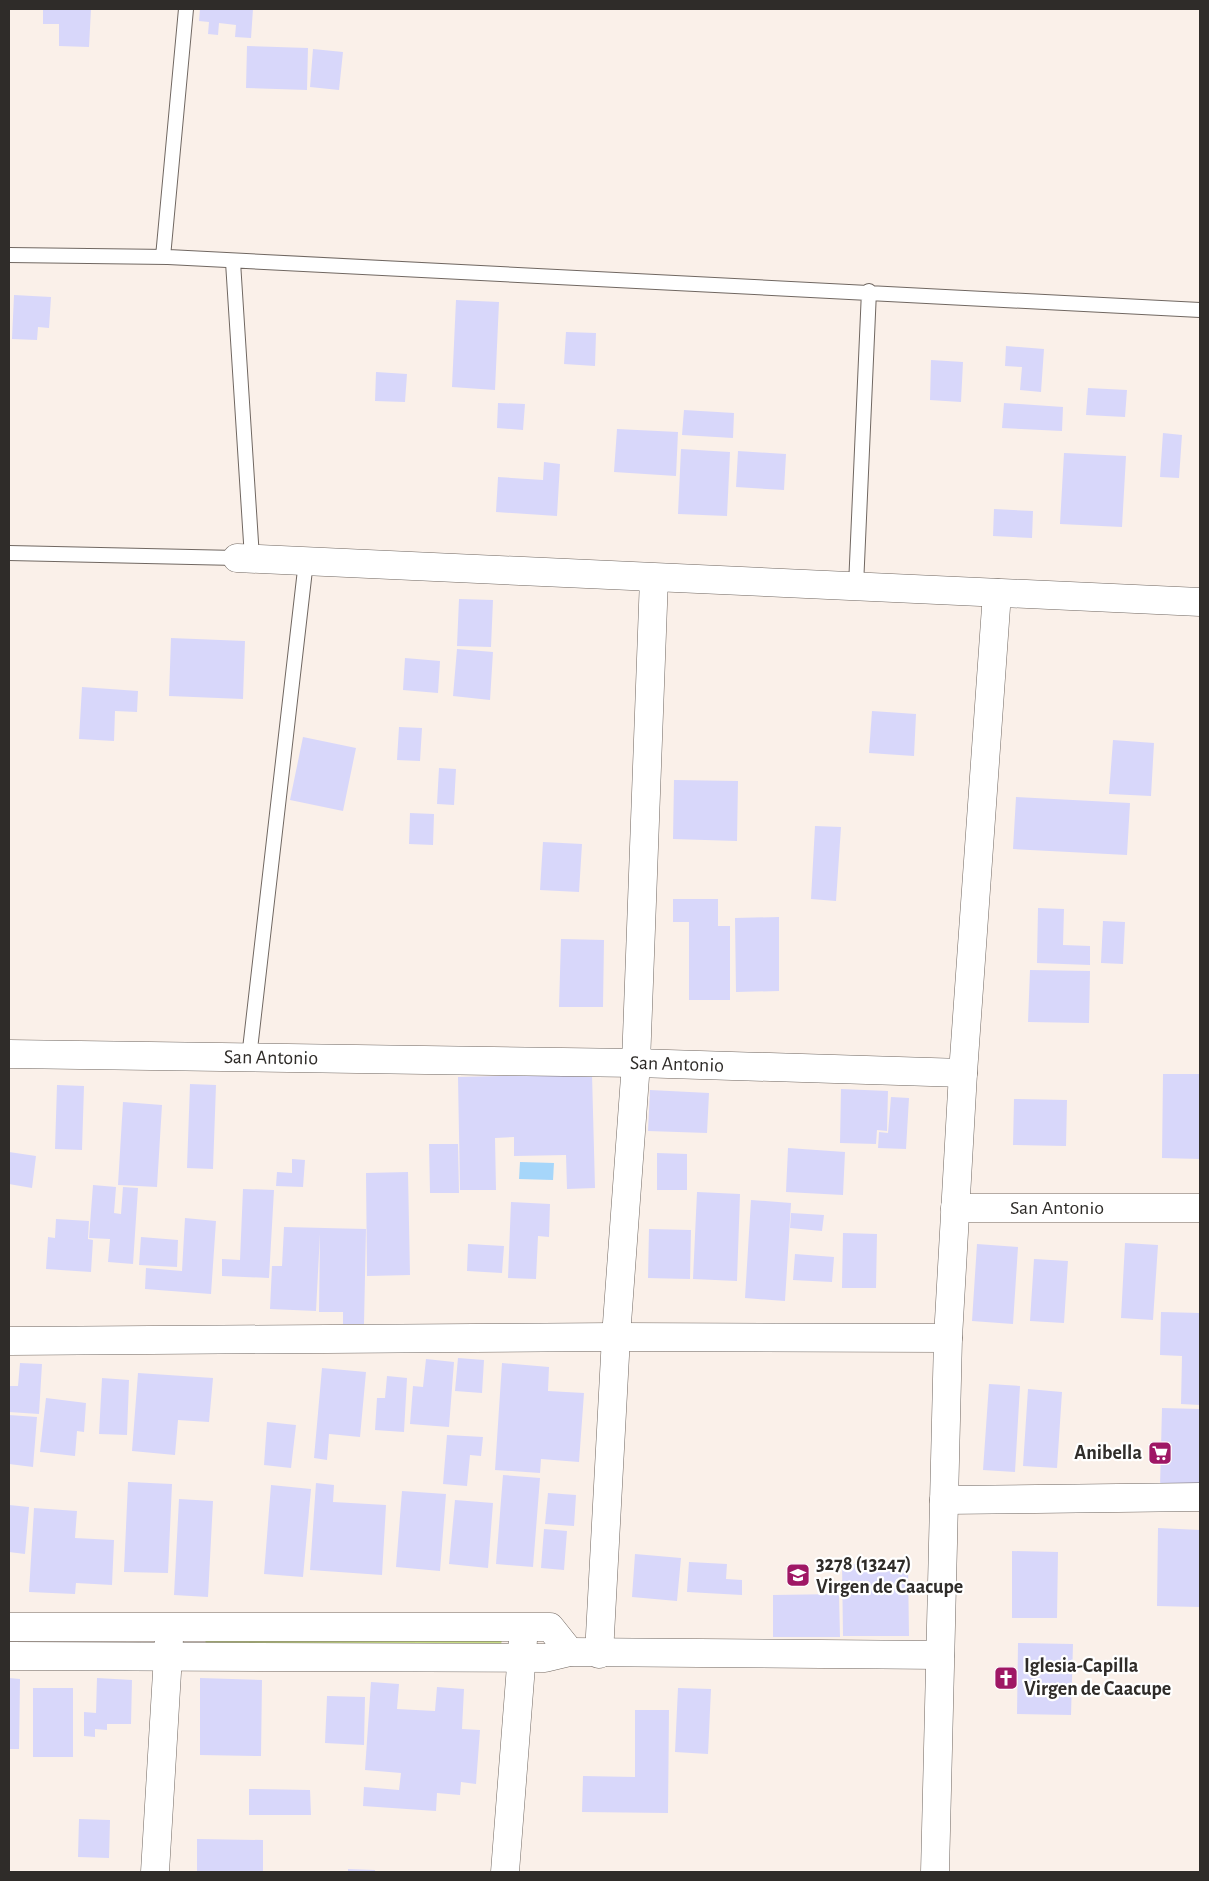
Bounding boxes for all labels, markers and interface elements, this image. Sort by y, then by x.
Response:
street label: San Antonio [224,1047,318,1068]
street label: San Antonio [630,1053,724,1076]
street label: San Antonio [1010,1198,1104,1218]
supermarket icon: Anibella [1147,1440,1173,1466]
place label: Anibella [1074,1443,1142,1463]
place label: 3278 (13247) Virgen de Caacupe [816,1554,963,1597]
school or university icon: 3278 (13247) Virgen de Caacupe [785,1562,811,1588]
place label: Iglesia-Capilla Virgen de Caacupe [1024,1656,1171,1699]
church icon: Iglesia-Capilla Virgen de Caacupe [993,1665,1019,1691]

